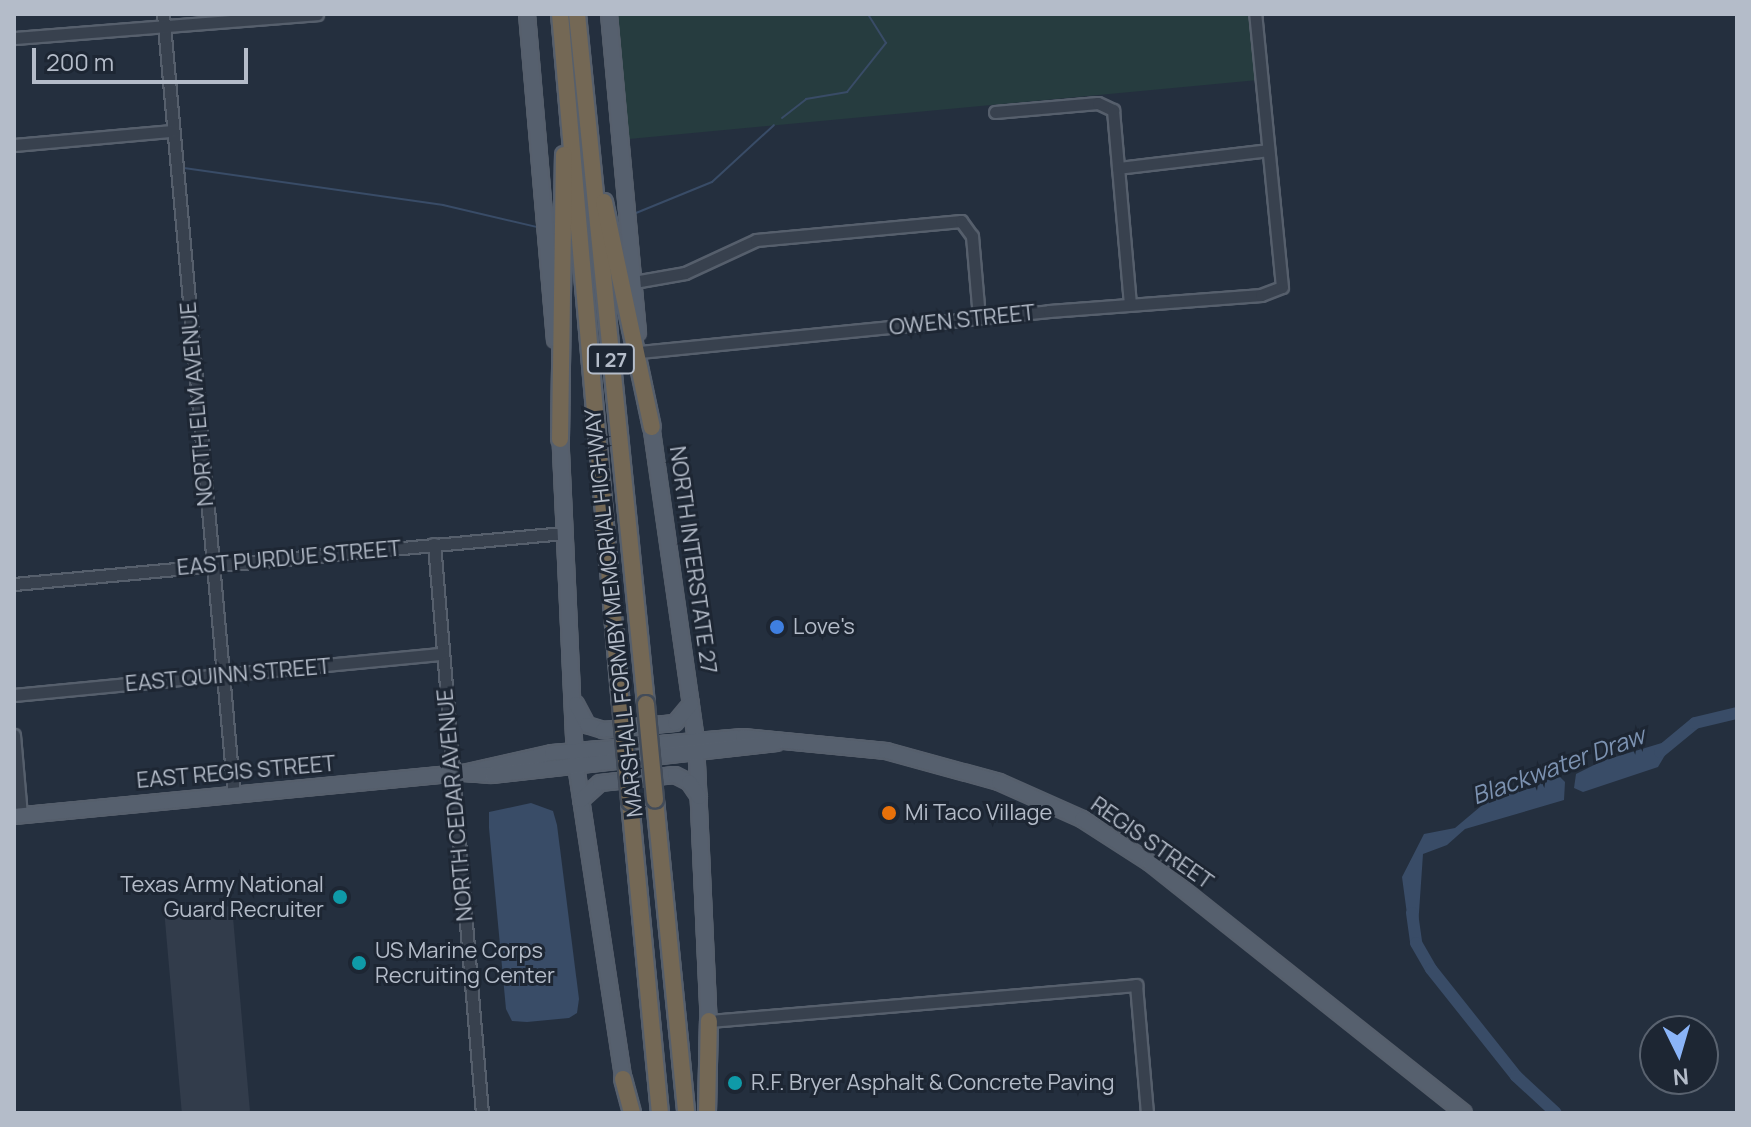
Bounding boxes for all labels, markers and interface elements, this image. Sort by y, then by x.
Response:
scale bar [36,32,252,82]
text: 200 m [46,45,114,78]
street label: OWEN STREET [888,299,1036,341]
street label: NORTH ELM AVENUE [175,301,219,507]
road number: I 27 [585,343,637,375]
street label: MARSHALL FORMBY MEMORIAL HIGHWAY [579,406,649,820]
street label: NORTH INTERSTATE 27 [664,444,722,676]
street label: EAST PURDUE STREET [175,535,403,581]
place label: Love's [793,614,855,640]
marker: Love's [768,618,786,636]
street label: EAST QUINN STREET [124,653,332,697]
street label: NORTH CEDAR AVENUE [432,688,478,922]
water label: Blackwater Draw [1468,720,1648,810]
street label: EAST REGIS STREET [135,750,337,794]
street label: REGIS STREET [1086,791,1218,895]
place label: Mi Taco Village [905,800,1052,826]
marker: Mi Taco Village [880,804,898,822]
place label: Texas Army National Guard Recruiter [120,871,324,922]
marker: Texas Army National Guard Recruiter [331,888,349,906]
place label: US Marine Corps Recruiting Center [375,937,555,988]
marker: US Marine Corps Recruiting Center [350,954,368,972]
north arrow [1639,1015,1719,1095]
text: N [1672,1061,1690,1093]
place label: R.F. Bryer Asphalt & Concrete Paving [751,1070,1115,1096]
marker: R.F. Bryer Asphalt & Concrete Paving [726,1074,744,1092]

